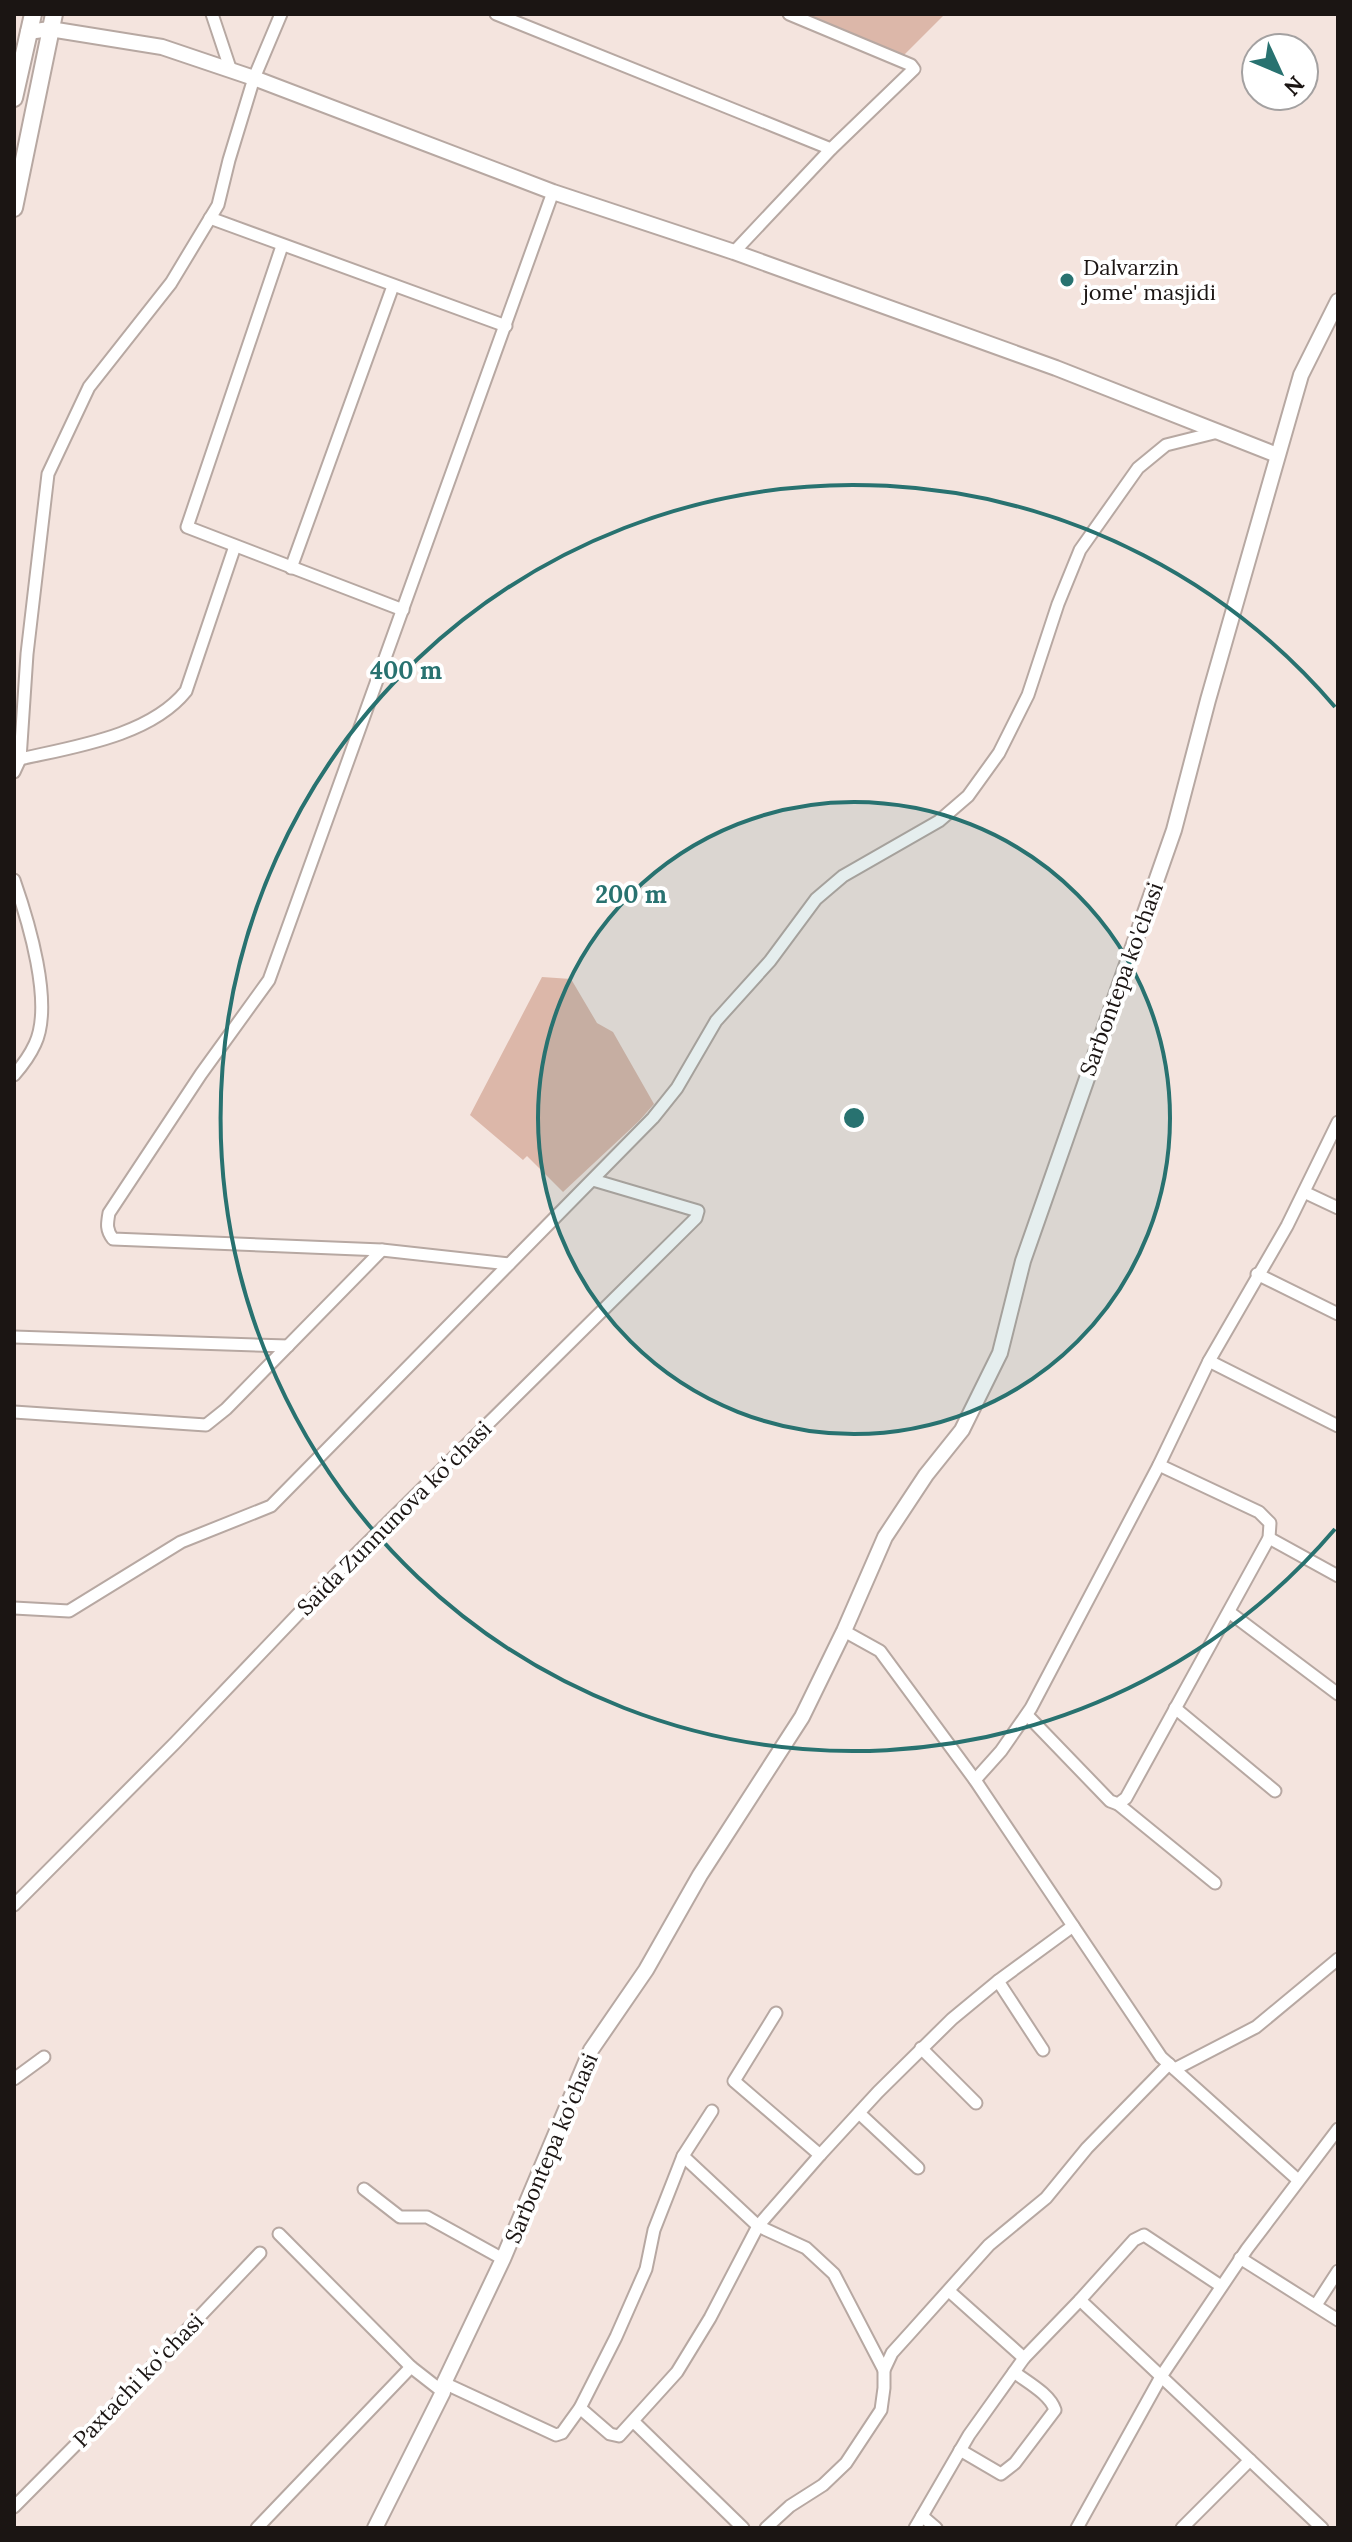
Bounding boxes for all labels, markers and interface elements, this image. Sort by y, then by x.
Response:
north arrow [1240,32,1320,112]
text: N [1278,70,1310,102]
place label: Dalvarzin jome' masjidi [1081,253,1216,306]
marker: Dalvarzin jome' masjidi [1058,271,1076,289]
text: 400 m [370,655,442,686]
street label: Sarbontepa ko'chasi [1073,878,1169,1080]
text: 200 m [595,879,667,910]
centre of rings [840,1104,868,1132]
street label: Saida Zunnunova koʻchasi [291,1415,497,1621]
street label: Sarbontepa ko'chasi [498,2049,604,2247]
street label: Paxtachi koʻchasi [67,2307,209,2453]

